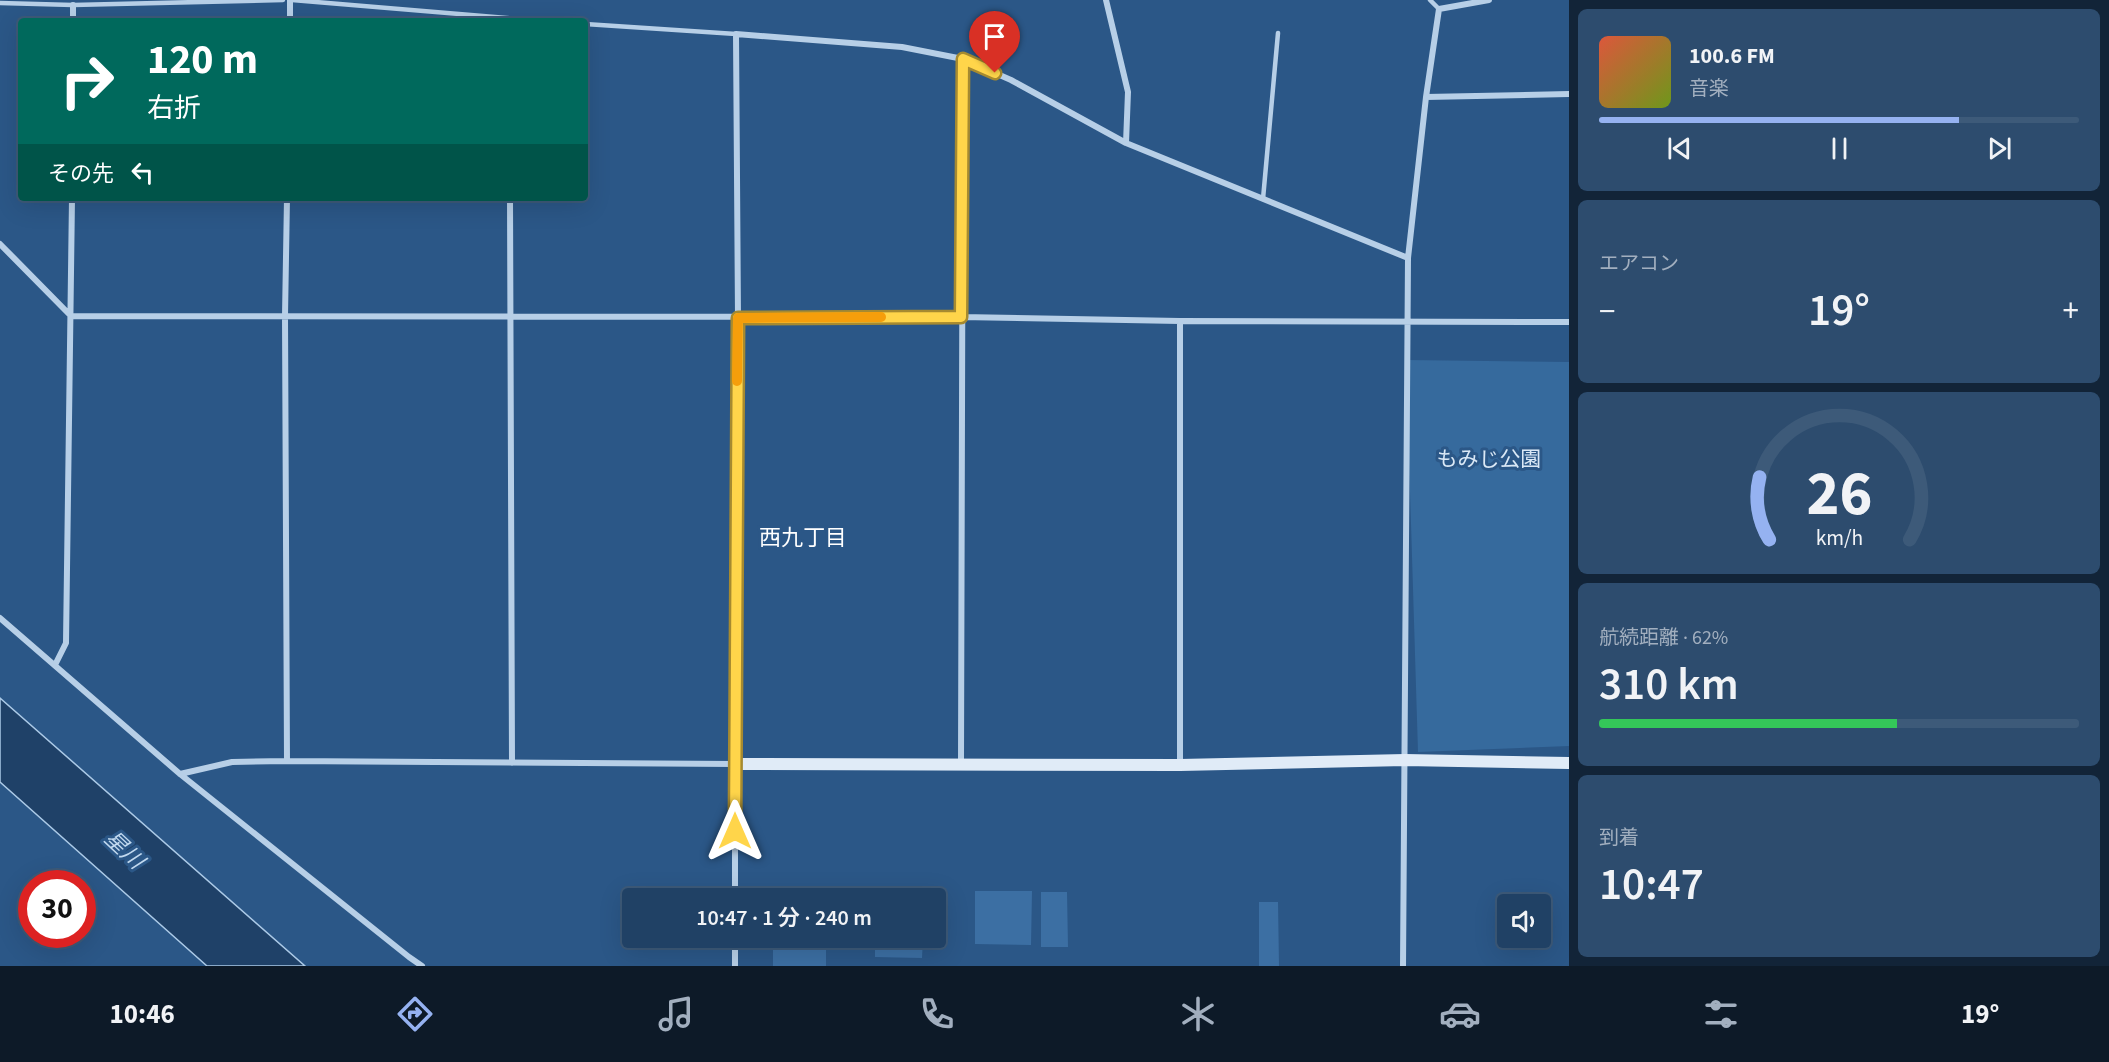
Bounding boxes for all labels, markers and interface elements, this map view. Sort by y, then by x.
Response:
pin [969,11,1020,73]
icon: arrive [978,20,1011,53]
text: 120 m [147,30,258,90]
text: 100.6 FM [1689,40,1775,72]
icon: right [48,42,126,120]
text: 音楽 [1689,75,1729,103]
text: 右折 [147,89,201,128]
icon: previous [1663,132,1696,165]
icon: pause [1823,132,1856,165]
icon: next [1983,132,2016,165]
icon: left [126,156,159,189]
text: その先 [48,158,114,190]
text: エアコン [1599,250,1679,278]
text: 19° [1808,279,1870,343]
text: − [1599,288,1615,335]
text: + [2063,288,2079,335]
park label: もみじ公園 [1437,444,1542,474]
text: 26 [1806,450,1872,539]
district label: 西九丁目 [759,522,847,554]
text: km/h [1815,523,1863,554]
text: 航続距離 · 62% [1599,624,1728,652]
text: 310 km [1599,653,1739,717]
position arrow [703,799,767,863]
water label: 星川 [97,823,152,878]
text: 到着 [1599,824,1639,852]
text: 10:47 [1599,853,1704,917]
speed limit sign: 30 [18,870,96,948]
map controls [1497,894,1551,948]
button: sound [1497,894,1551,948]
text: 10:47 · 1 分 · 240 m [696,902,872,934]
icon: directions [394,993,436,1035]
icon: music [655,993,697,1035]
icon: phone [916,993,958,1035]
icon: climate [1177,993,1219,1035]
icon: car [1439,993,1481,1035]
icon: filters [1700,993,1742,1035]
text: 10:46 [110,995,175,1034]
text: 19° [1961,995,1999,1034]

